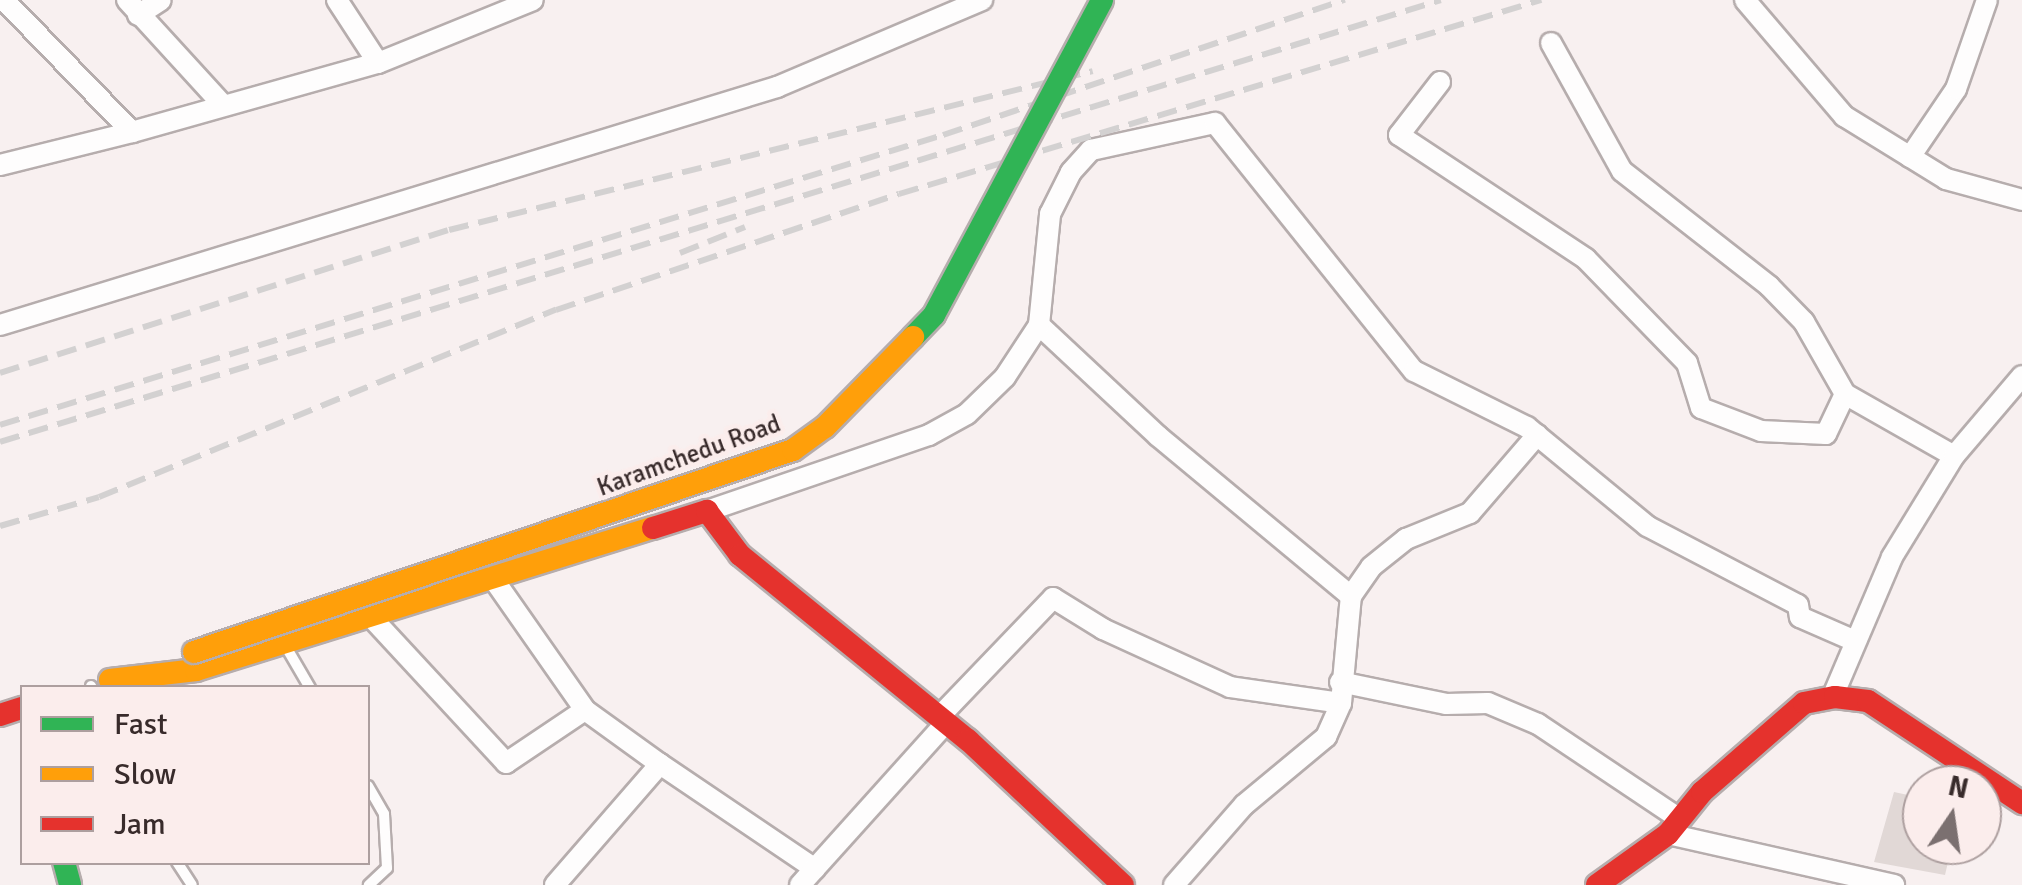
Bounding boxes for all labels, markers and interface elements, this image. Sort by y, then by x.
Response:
street label: Karamchedu Road [593,409,785,503]
legend [20,685,370,865]
text: Fast [114,706,167,743]
text: Slow [114,756,176,793]
north arrow [1902,765,2002,865]
text: N [1945,769,1972,806]
text: Jam [114,806,166,843]

